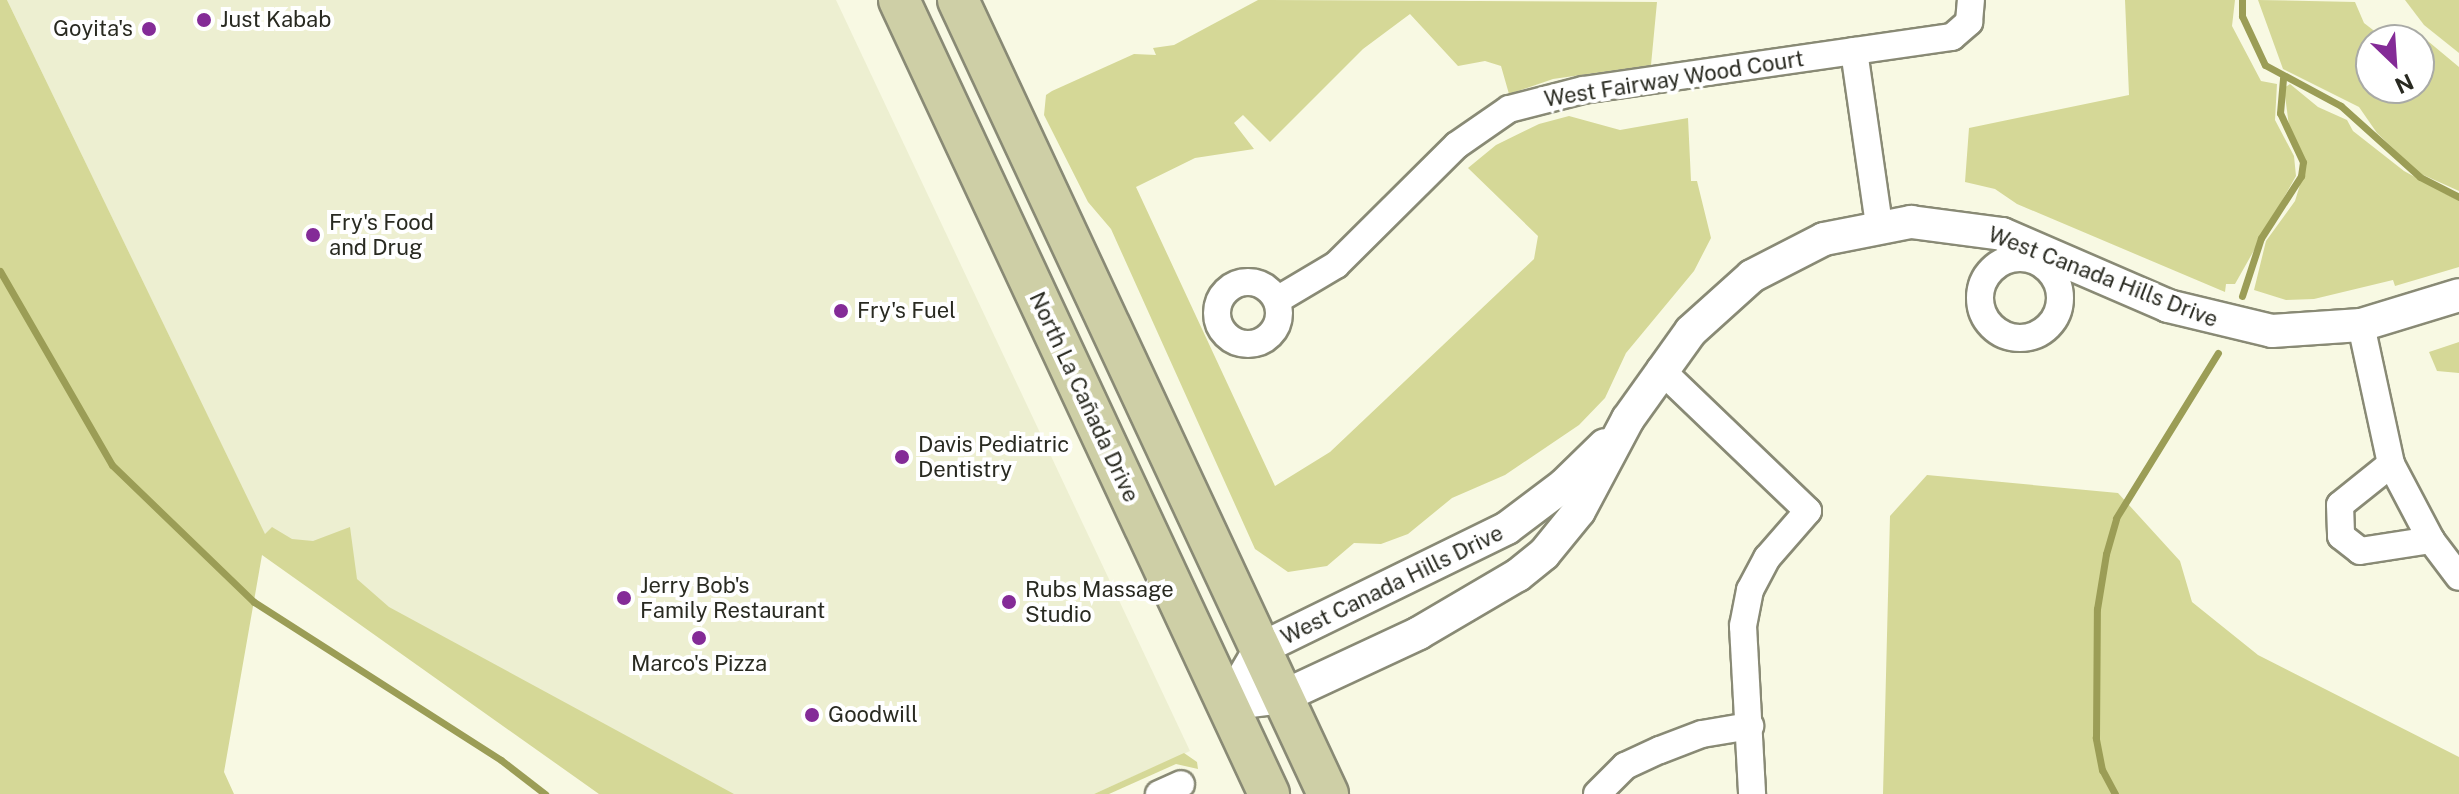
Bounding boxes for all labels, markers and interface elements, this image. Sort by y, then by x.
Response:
place label: Just Kabab [220,7,331,33]
marker: Just Kabab [195,11,213,29]
place label: Goyita's [53,16,133,42]
marker: Goyita's [140,20,158,38]
north arrow [2355,24,2435,104]
street label: West Fairway Wood Court [1542,45,1806,113]
text: N [2391,69,2418,99]
place label: Fry's Food and Drug [329,209,434,260]
street label: West Canada Hills Drive [1984,221,2222,333]
marker: Fry's Food and Drug [304,226,322,244]
street label: North La Cañada Drive [1024,288,1144,506]
place label: Fry's Fuel [857,298,956,324]
marker: Fry's Fuel [832,302,850,320]
place label: Davis Pediatric Dentistry [918,431,1069,482]
marker: Davis Pediatric Dentistry [893,448,911,466]
street label: West Canada Hills Drive [1277,520,1507,650]
place label: Jerry Bob's Family Restaurant [640,572,825,624]
place label: Rubs Massage Studio [1025,576,1174,628]
marker: Jerry Bob's Family Restaurant [615,589,633,607]
marker: Rubs Massage Studio [1000,593,1018,611]
marker: Marco's Pizza [690,629,708,647]
place label: Marco's Pizza [631,651,767,677]
place label: Goodwill [828,702,918,728]
marker: Goodwill [803,706,821,724]

